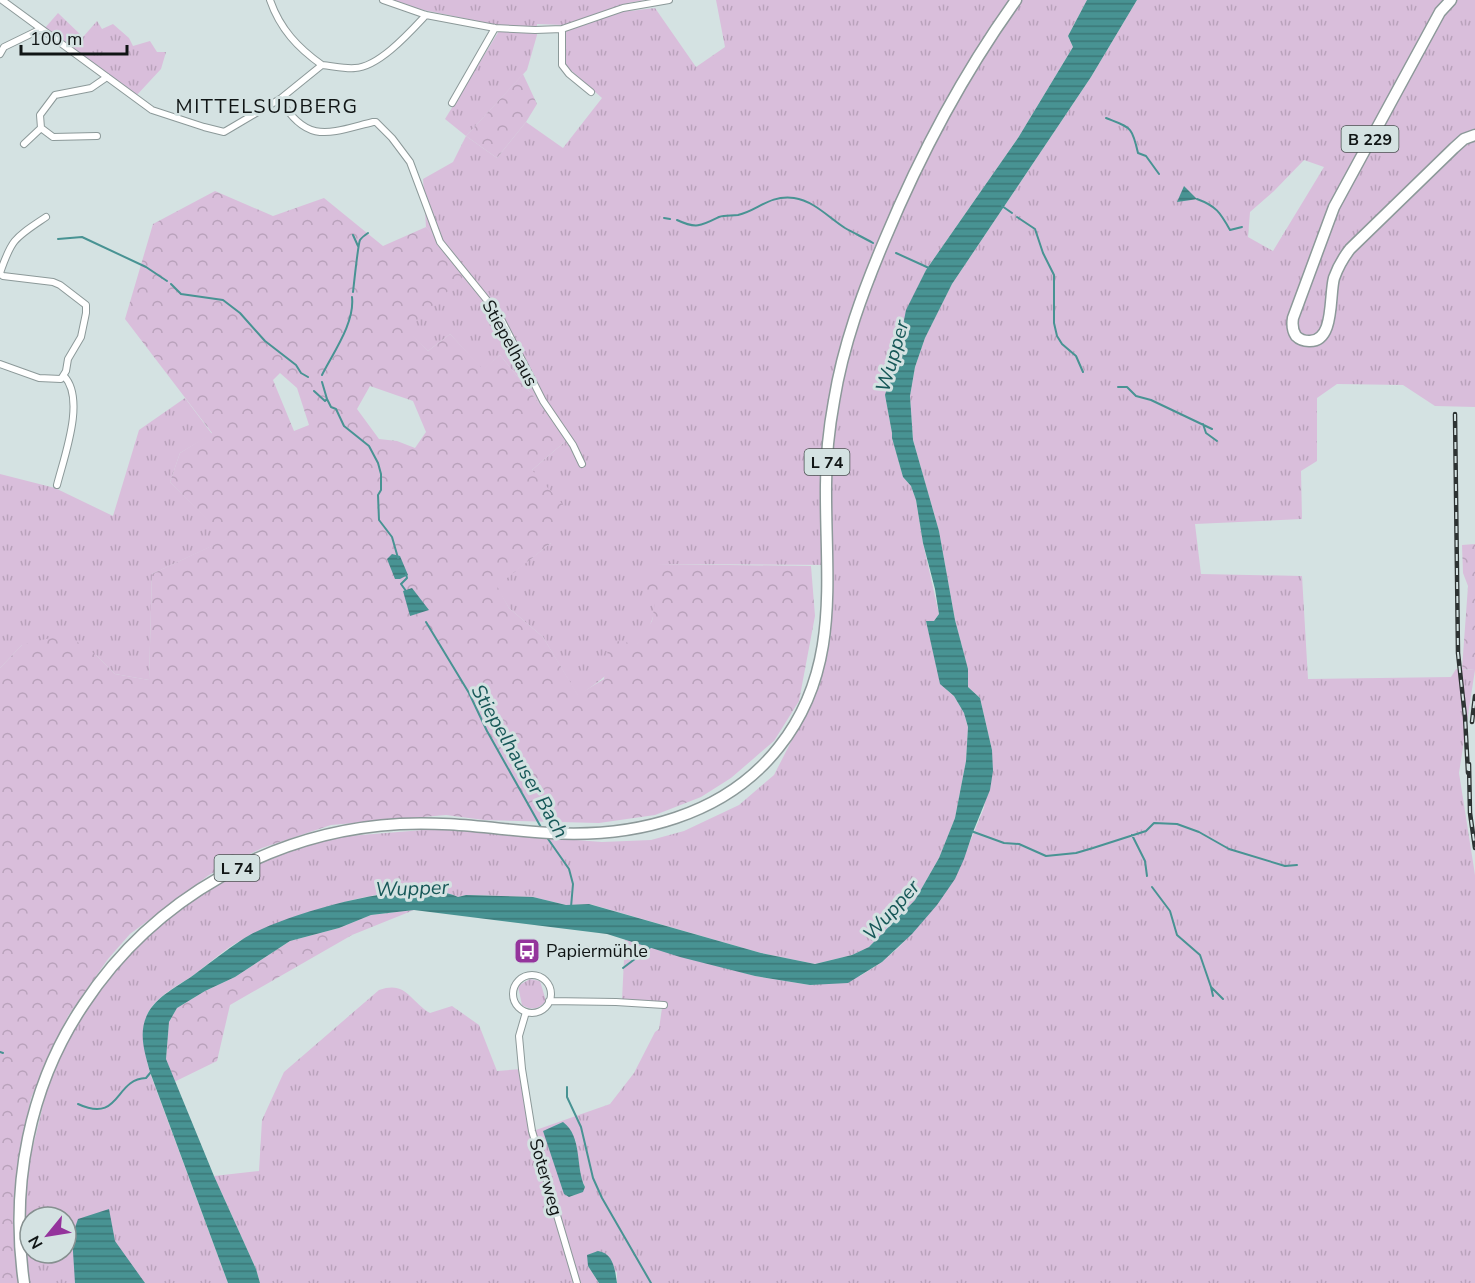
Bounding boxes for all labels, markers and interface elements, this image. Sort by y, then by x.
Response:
scale bar [21,18,128,56]
text: 100 m [30,27,82,51]
district label: MITTELSUDBERG [176,93,358,120]
road number: B 229 [1342,126,1398,152]
street label: Stiepelhaus [476,296,544,390]
water label: Wupper [869,316,916,395]
road number: L 74 [804,449,850,475]
water label: Stiepelhauser Bach [465,679,575,843]
road number: L 74 [214,855,260,881]
water label: Wupper [857,873,927,947]
water label: Wupper [375,874,450,903]
bus stop icon: Papiermühle [512,936,542,966]
place label: Papiermühle [546,939,648,963]
street label: Soterweg [524,1136,568,1218]
north arrow [18,1205,78,1265]
text: N [23,1231,48,1253]

